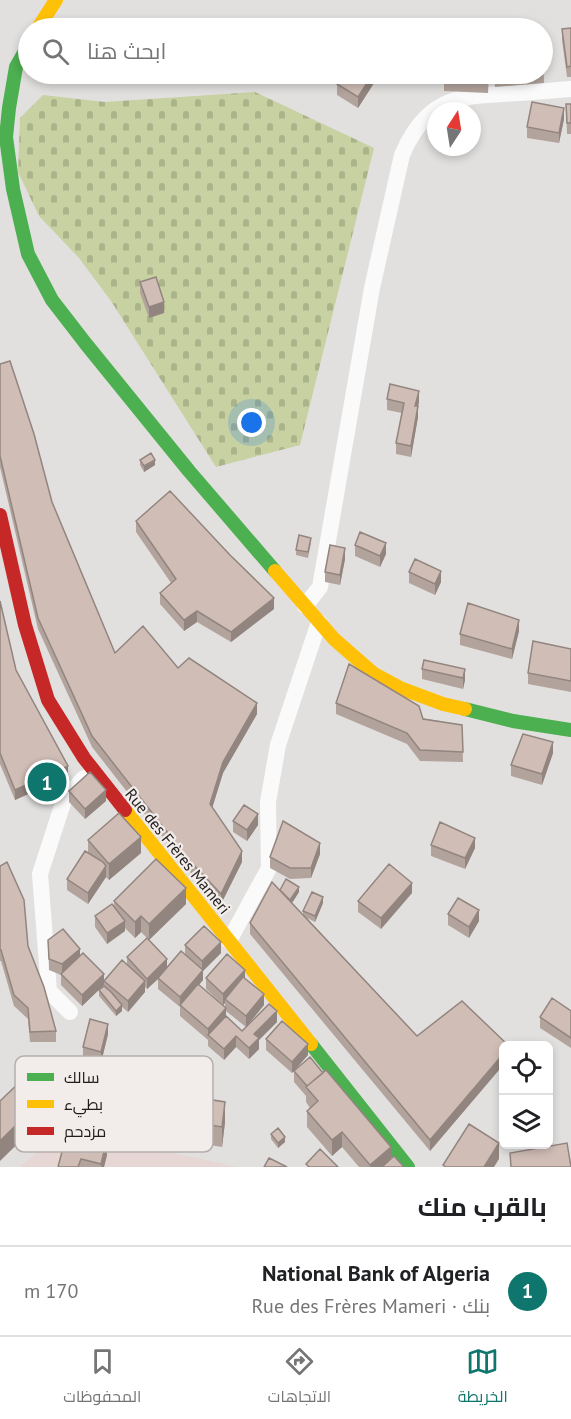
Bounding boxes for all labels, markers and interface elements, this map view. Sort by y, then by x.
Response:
search box [18,18,553,84]
icon: search [39,35,72,68]
text: ابحث هنا [87,37,166,65]
north arrow [427,102,481,156]
your location [237,408,266,437]
pin: 1 [28,760,66,804]
street label: Rue des Frères Mameri [121,784,235,918]
map controls [499,1041,553,1149]
button: locate [499,1041,553,1095]
legend [15,1056,213,1152]
text: سالك [64,1067,99,1087]
text: بطيء [64,1094,103,1118]
button: layers [499,1095,553,1149]
text: مزدحم [64,1121,106,1143]
text: بالقرب منك [418,1190,547,1223]
text: National Bank of Algeria [262,1259,490,1287]
text: 170 m [24,1278,78,1304]
text: 1 [522,1278,533,1304]
text: بنك · Rue des Frères Mameri [251,1293,490,1319]
tab: المحفوظات [63,1345,141,1411]
tab: الاتجاهات [268,1345,331,1411]
tab: الخريطة [458,1345,508,1411]

